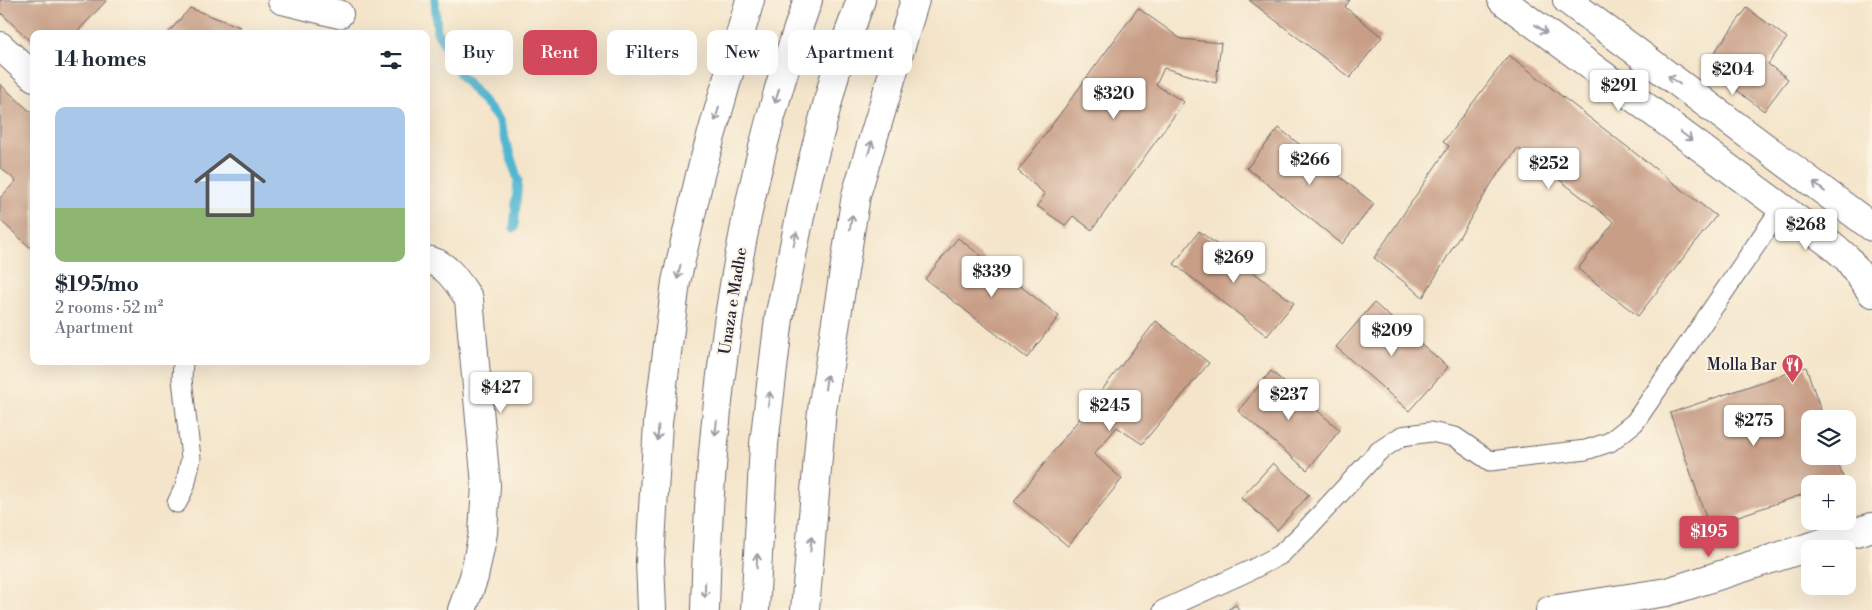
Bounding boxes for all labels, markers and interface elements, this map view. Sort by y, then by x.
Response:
one-way arrow [1534,24,1548,34]
chip: Buy [445,30,513,75]
chip: Rent [523,30,597,75]
chip: Filters [607,30,697,75]
chip: New [707,30,778,75]
chip: Apartment [788,30,912,75]
icon: filters [377,46,405,74]
text: 14 homes [55,47,146,73]
pin: $204 [1703,54,1763,96]
text: $204 [1712,60,1754,80]
pin: $291 [1589,70,1649,112]
one-way arrow [1668,75,1682,85]
text: $291 [1601,76,1637,96]
pin: $320 [1084,78,1144,120]
text: $320 [1094,84,1134,104]
one-way arrow [771,88,781,104]
one-way arrow [712,106,721,122]
one-way arrow [1679,131,1693,141]
icon: home [185,140,275,230]
one-way arrow [866,141,875,156]
pin: $266 [1280,144,1340,186]
pin: $252 [1519,148,1579,190]
text: $266 [1290,150,1330,170]
text: $252 [1529,154,1569,174]
one-way arrow [1813,182,1826,193]
pin: $268 [1776,208,1836,251]
one-way arrow [847,214,857,230]
text: $268 [1786,215,1826,235]
one-way arrow [791,231,800,247]
pin: $269 [1204,242,1264,284]
street label: Unaza e Madhe [715,246,751,356]
text: $269 [1214,248,1254,268]
pin: $339 [962,256,1022,298]
text: $339 [973,262,1011,282]
one-way arrow [674,263,683,279]
text: $195/mo [55,272,139,298]
text: 2 rooms · 52 m² [55,298,163,318]
pin: $209 [1362,314,1422,357]
text: Apartment [55,318,134,338]
text: $209 [1371,321,1413,341]
restaurant icon: Molla Bar [1781,353,1805,384]
place label: Molla Bar [1707,355,1777,375]
pin: $427 [471,372,531,414]
one-way arrow [822,375,832,391]
text: $427 [481,378,521,398]
pin: $237 [1259,378,1319,421]
text: $237 [1270,385,1308,405]
pin: $245 [1080,390,1140,432]
one-way arrow [764,392,774,408]
text: $245 [1090,396,1130,416]
pin: $275 [1724,404,1784,447]
map controls [1801,410,1856,595]
button: layers [1801,410,1856,465]
text: $275 [1735,411,1773,431]
one-way arrow [711,419,721,435]
one-way arrow [653,425,662,441]
button: + [1801,475,1856,530]
pin: $195 [1679,516,1739,558]
text: $195 [1691,522,1727,542]
one-way arrow [806,536,815,552]
button: − [1801,540,1856,595]
one-way arrow [753,554,762,570]
one-way arrow [700,581,710,597]

